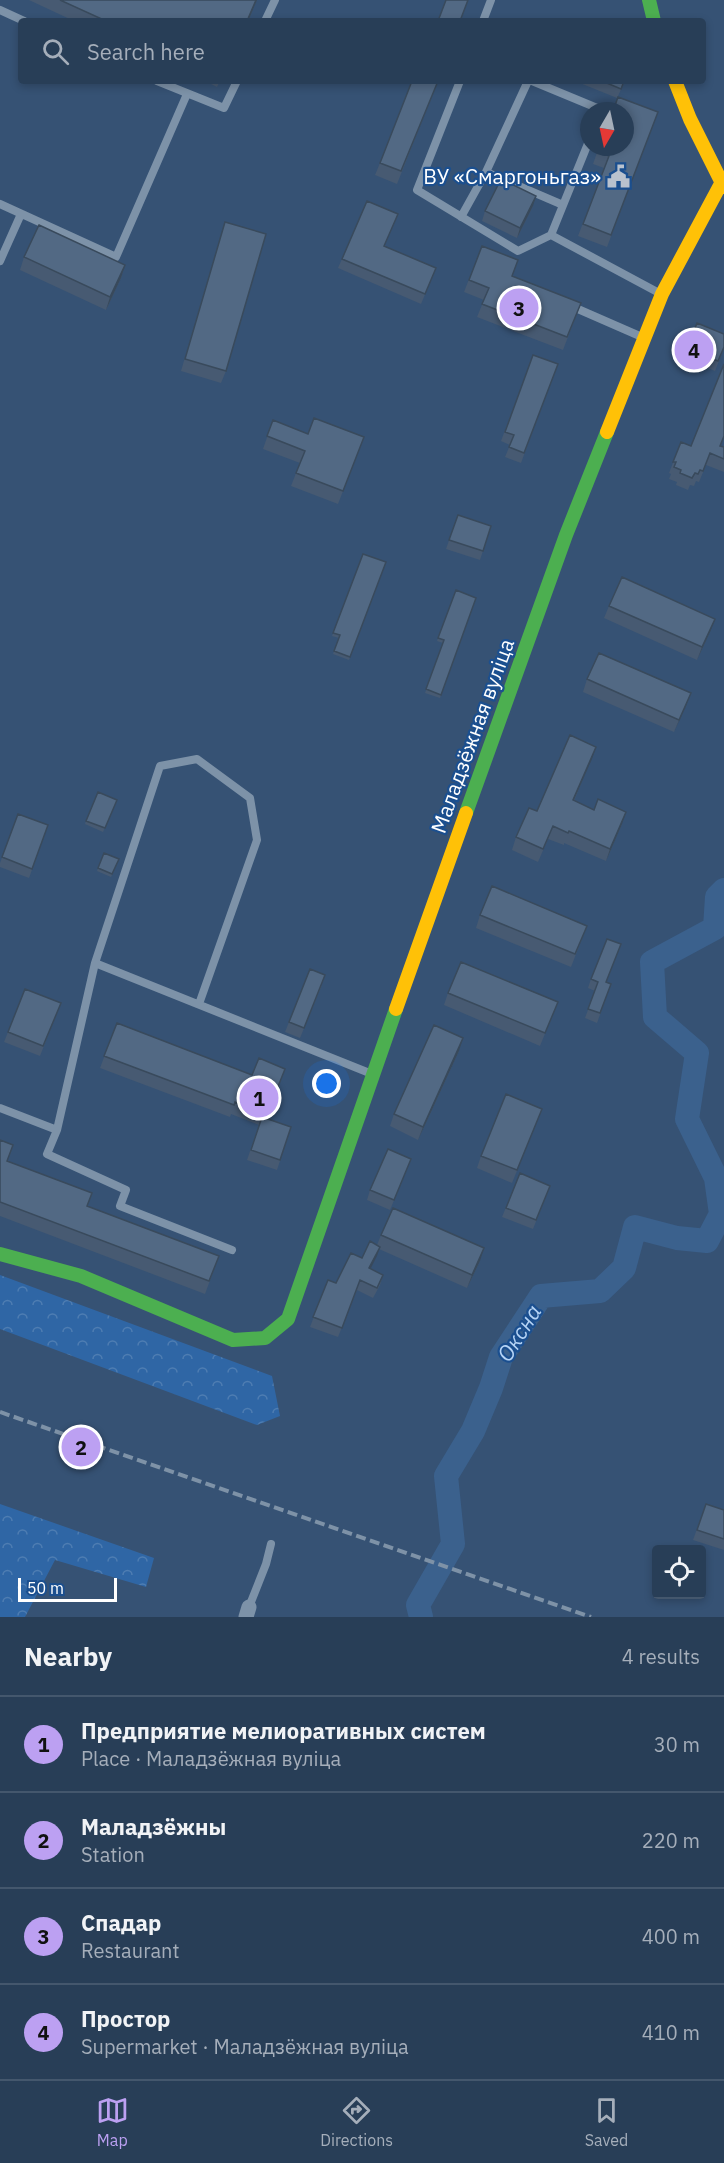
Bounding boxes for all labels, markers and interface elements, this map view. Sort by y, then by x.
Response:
search box [18,18,706,84]
icon: search [39,35,72,68]
text: Search here [87,37,205,66]
north arrow [580,102,634,156]
place label: ВУ «Смаргоньгаз» [423,162,601,190]
public building icon: ВУ «Смаргоньгаз» [606,164,632,190]
pin: 3 [500,286,538,330]
pin: 4 [674,328,714,372]
street label: Маладзёжная вуліца [424,635,520,837]
your location [312,1069,341,1098]
pin: 1 [240,1076,278,1120]
water label: Оксна [490,1299,547,1367]
pin: 2 [62,1424,100,1470]
map controls [652,1545,706,1599]
button: locate [652,1545,706,1599]
scale bar [18,1575,117,1602]
text: 50 m [27,1578,64,1598]
text: Nearby [24,1639,112,1673]
text: 4 results [622,1643,700,1670]
text: Предприятие мелиоративных систем [81,1716,486,1745]
text: 1 [38,1731,50,1758]
text: 30 m [654,1731,700,1758]
text: Place · Маладзёжная вуліца [81,1745,341,1772]
text: Маладзёжны [81,1812,226,1841]
text: 2 [38,1827,50,1854]
text: 220 m [642,1827,700,1854]
text: Station [81,1841,145,1868]
text: Спадар [81,1908,161,1937]
text: 3 [38,1923,50,1950]
text: 400 m [642,1923,700,1950]
text: Restaurant [81,1937,179,1964]
text: Простор [81,2004,170,2033]
text: 4 [38,2019,50,2046]
text: 410 m [642,2019,700,2046]
text: Supermarket · Маладзёжная вуліца [81,2033,409,2060]
tab: Map [96,2094,129,2150]
tab: Directions [320,2094,393,2150]
tab: Saved [585,2094,628,2150]

